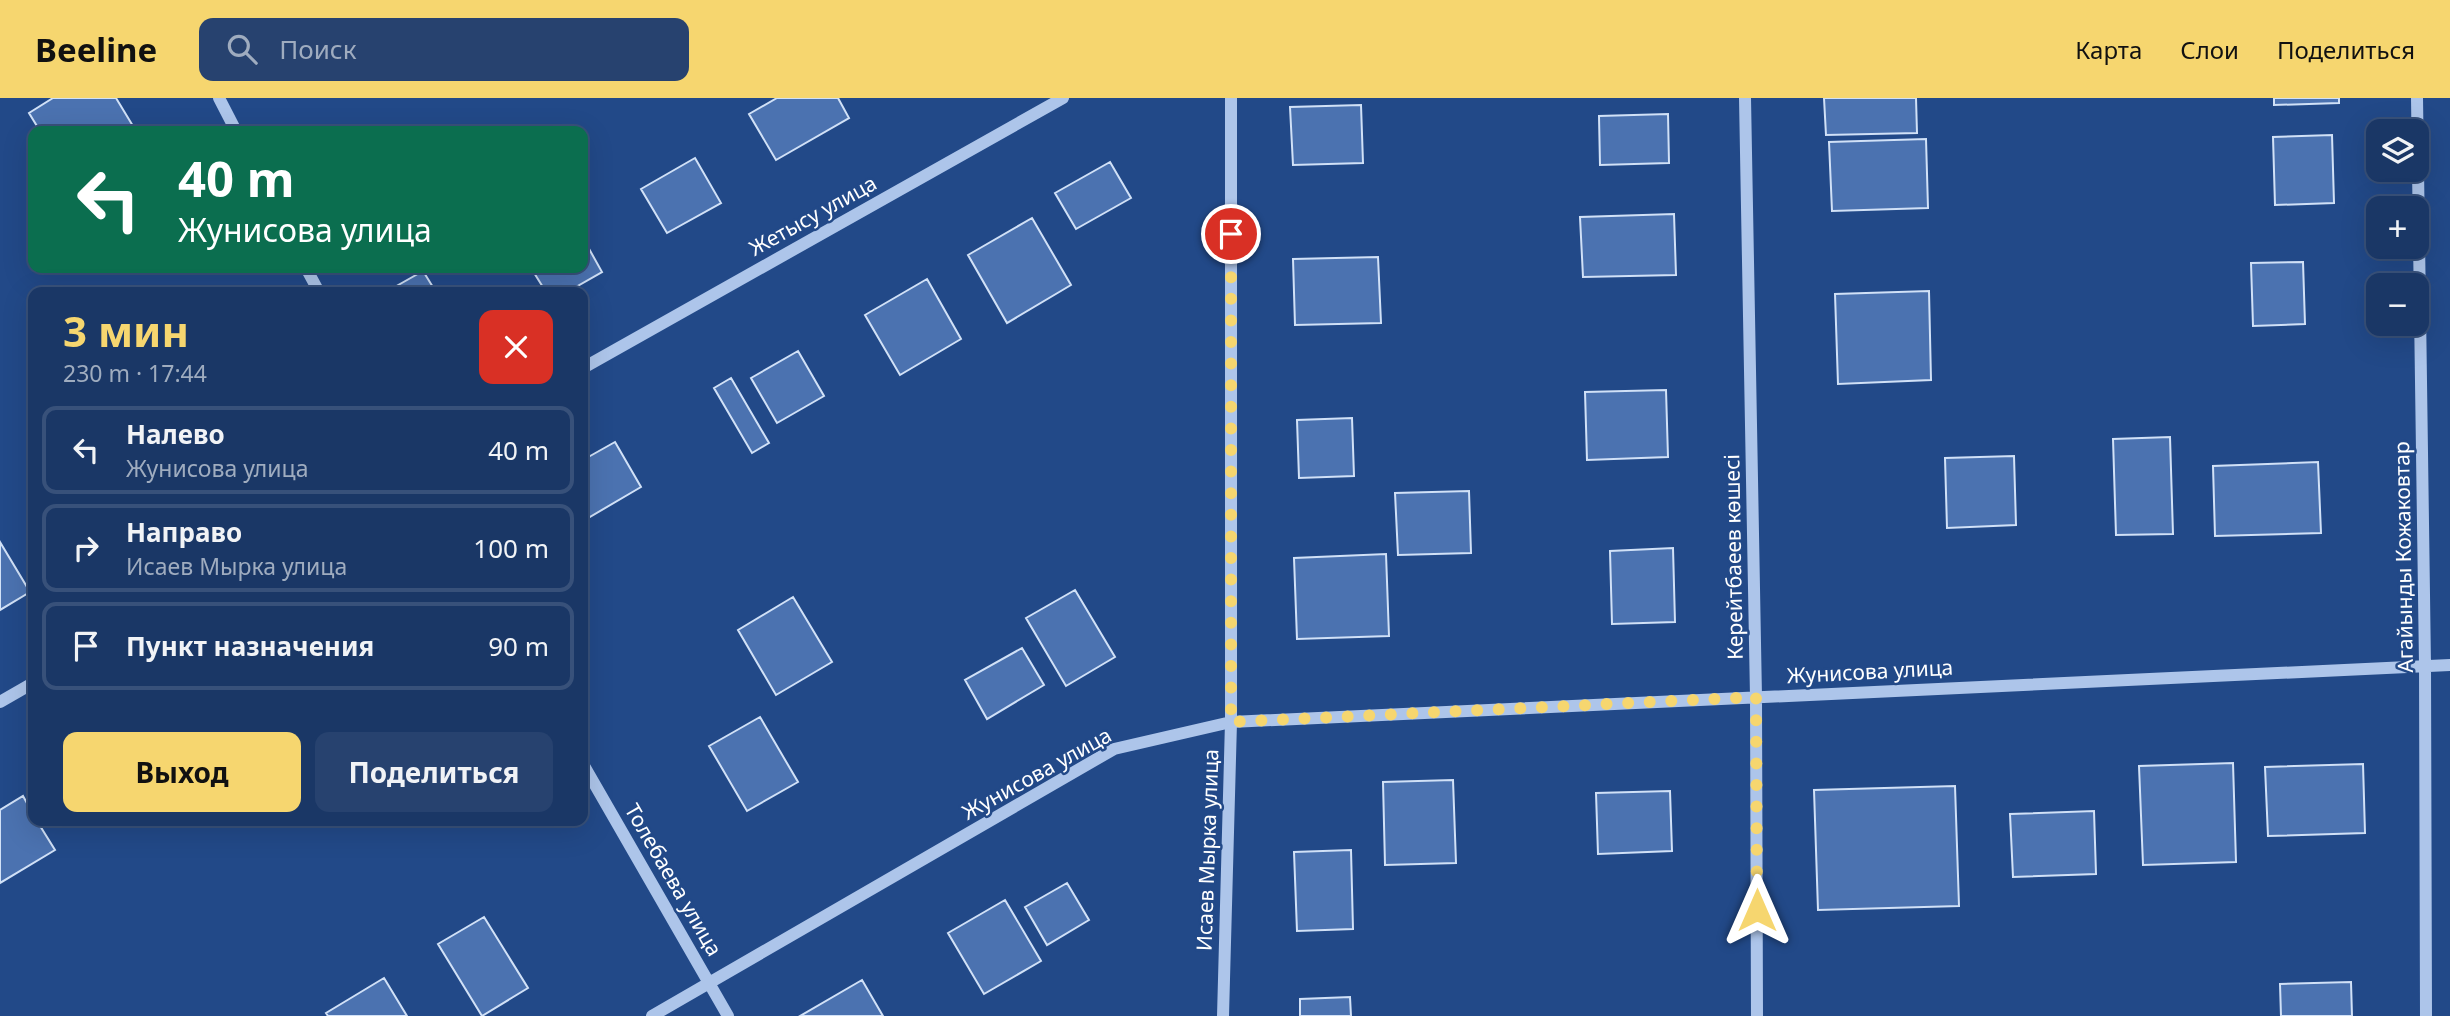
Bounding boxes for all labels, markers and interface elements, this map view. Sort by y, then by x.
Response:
search box [199,18,689,81]
text: Beeline [35,27,157,72]
icon: search [223,30,261,68]
text: Поиск [279,31,356,67]
text: Карта [2075,33,2142,66]
text: Слои [2180,33,2239,66]
text: Поделиться [2277,33,2415,66]
map controls [2366,119,2429,336]
button: layers [2366,119,2429,182]
text: 40 m [178,145,295,211]
icon: left [63,154,154,245]
street label: Жетысу улица [744,169,881,262]
button: + [2366,196,2429,259]
pin [1201,204,1261,264]
text: Жунисова улица [178,208,432,251]
icon: arrive [1212,215,1250,253]
button: − [2366,273,2429,336]
text: 3 мин [63,302,189,359]
button: close [479,310,553,384]
text: 230 m · 17:44 [63,357,207,389]
text: Налево [126,416,225,452]
icon: left [67,431,105,469]
text: 40 m [488,432,549,468]
street label: Агайынды Кожаковтар [2387,441,2419,673]
text: Жунисова улица [126,452,308,484]
street label: Керейтбаеев көшесі [1717,454,1749,660]
text: Направо [126,514,242,550]
icon: right [67,529,105,567]
text: 100 m [473,530,549,566]
text: Исаев Мырка улица [126,550,347,582]
icon: arrive [67,627,105,665]
text: Пункт назначения [126,628,374,664]
text: 90 m [488,628,549,664]
street label: Жунисова улица [1786,653,1954,689]
street label: Жунисова улица [957,721,1116,826]
button: Выход [63,732,301,812]
button: Поделиться [315,732,553,812]
street label: Исаев Мырка улица [1189,749,1225,951]
street label: Толебаева улица [619,798,729,961]
position arrow [1720,873,1794,947]

